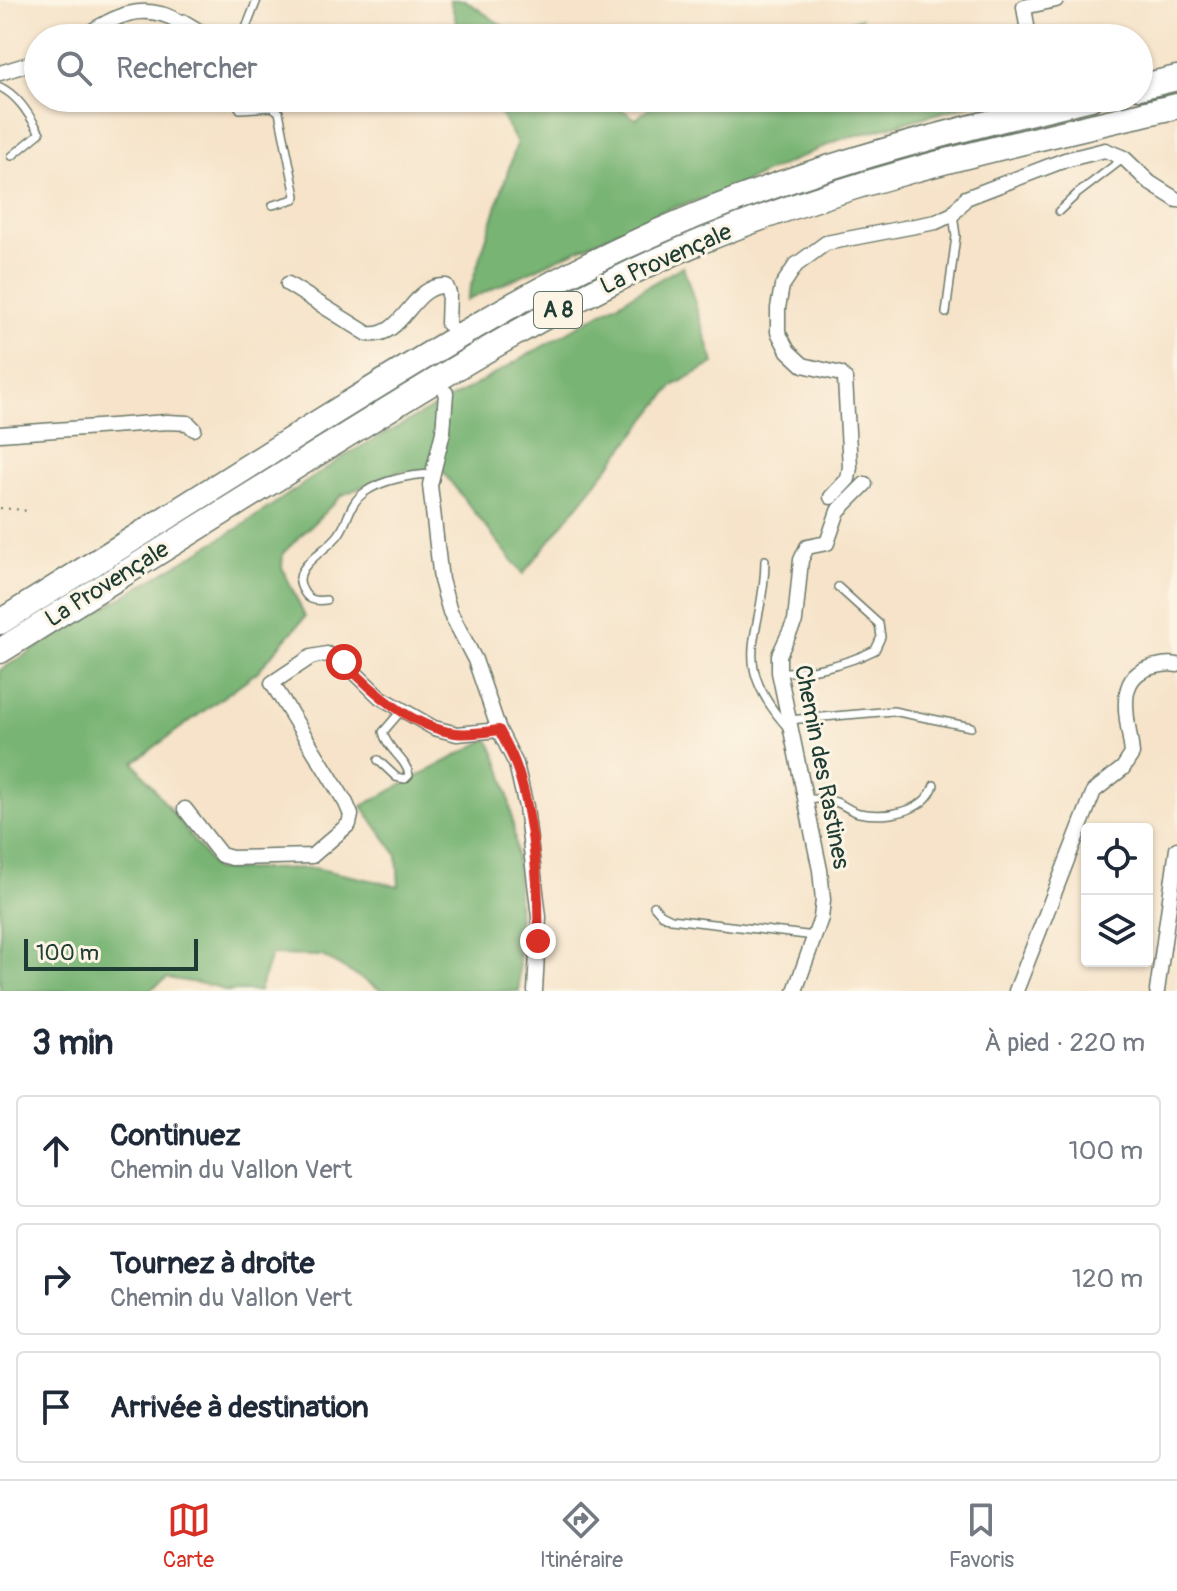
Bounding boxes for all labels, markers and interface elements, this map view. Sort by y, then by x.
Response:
search box [24,24,1153,112]
icon: search [52,46,96,90]
text: Rechercher [116,50,258,87]
street label: La Provençale [596,217,736,301]
road number: A 8 [534,292,582,328]
street label: La Provençale [40,534,174,634]
route start [326,644,362,680]
street label: Chemin des Rastines [788,663,856,872]
map controls [1081,823,1153,967]
button: locate [1081,823,1153,895]
button: layers [1081,895,1153,967]
route end [520,923,556,959]
scale bar [24,935,198,971]
text: 100 m [36,939,99,967]
text: 3 min [32,1022,114,1065]
text: À pied · 220 m [984,1027,1145,1059]
text: Continuez [110,1117,241,1154]
icon: ahead [34,1129,78,1173]
text: 100 m [1069,1135,1143,1167]
text: Chemin du Vallon Vert [110,1154,352,1186]
text: Tournez à droite [110,1245,314,1282]
icon: right [34,1257,78,1301]
text: 120 m [1072,1263,1143,1295]
text: Chemin du Vallon Vert [110,1282,352,1314]
icon: arrive [34,1385,78,1429]
text: Arrivée à destination [110,1389,369,1426]
tab: Carte [163,1498,214,1574]
tab: Itinéraire [540,1498,623,1574]
tab: Favoris [949,1498,1014,1574]

